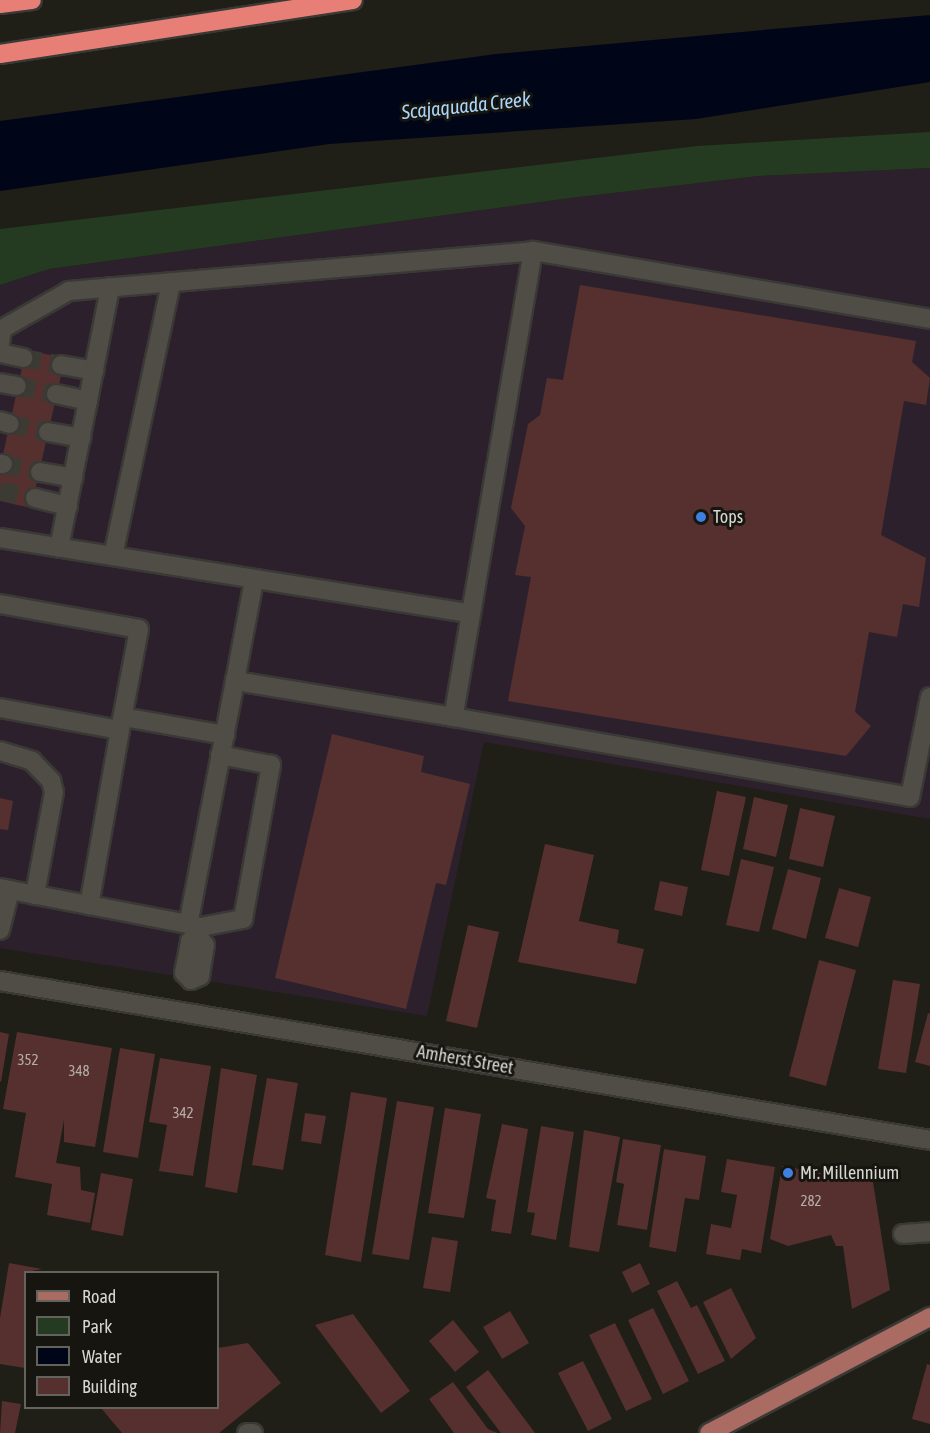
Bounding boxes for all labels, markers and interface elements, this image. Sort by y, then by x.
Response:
water label: Scajaquada Creek [400,86,532,124]
place label: Tops [713,506,743,528]
marker: Tops [694,510,708,524]
street label: Amherst Street [415,1041,515,1079]
house number: 352 [17,1051,39,1069]
house number: 348 [68,1062,90,1080]
house number: 342 [172,1104,194,1122]
place label: Mr. Millennium [800,1162,899,1184]
marker: Mr. Millennium [781,1166,795,1180]
house number: 282 [800,1192,822,1210]
legend [24,1271,219,1409]
text: Road [82,1286,116,1307]
text: Park [82,1316,112,1337]
text: Water [82,1346,121,1367]
text: Building [82,1376,137,1397]

